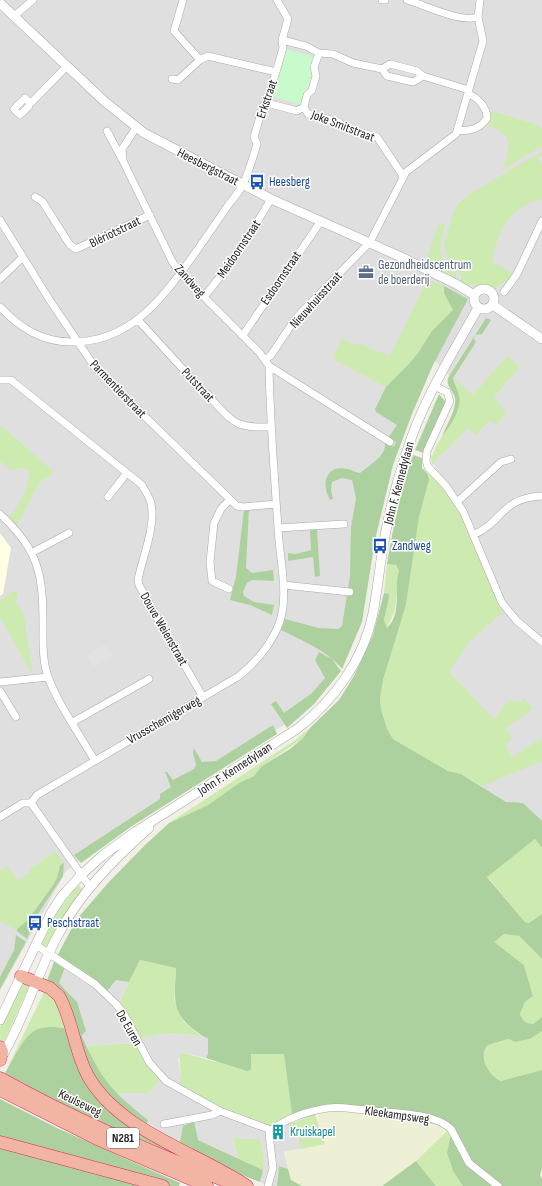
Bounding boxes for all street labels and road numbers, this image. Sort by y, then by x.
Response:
street label: Erkstraat [253,77,281,121]
street label: Joke Smitstraat [308,106,377,145]
street label: Heesbergstraat [174,145,242,189]
street label: Blériotstraat [87,213,143,251]
street label: Meidoornstraat [214,217,264,281]
street label: Esdoornstraat [257,248,305,308]
street label: Zandweg [171,261,209,301]
street label: Nieuwhuisstraat [286,268,346,332]
street label: Parmentierstraat [86,357,150,421]
street label: Putstraat [178,365,218,405]
street label: John F. Kennedylaan [380,440,418,527]
street label: Douve Weienstraat [137,589,192,669]
street label: Vrusschemigerweg [124,692,204,748]
street label: John F. Kennedylaan [194,739,275,800]
street label: De Euren [112,1007,146,1049]
street label: Keulseweg [56,1086,104,1120]
street label: Kleekampsweg [364,1103,430,1127]
road number: N281 [107,1128,139,1148]

